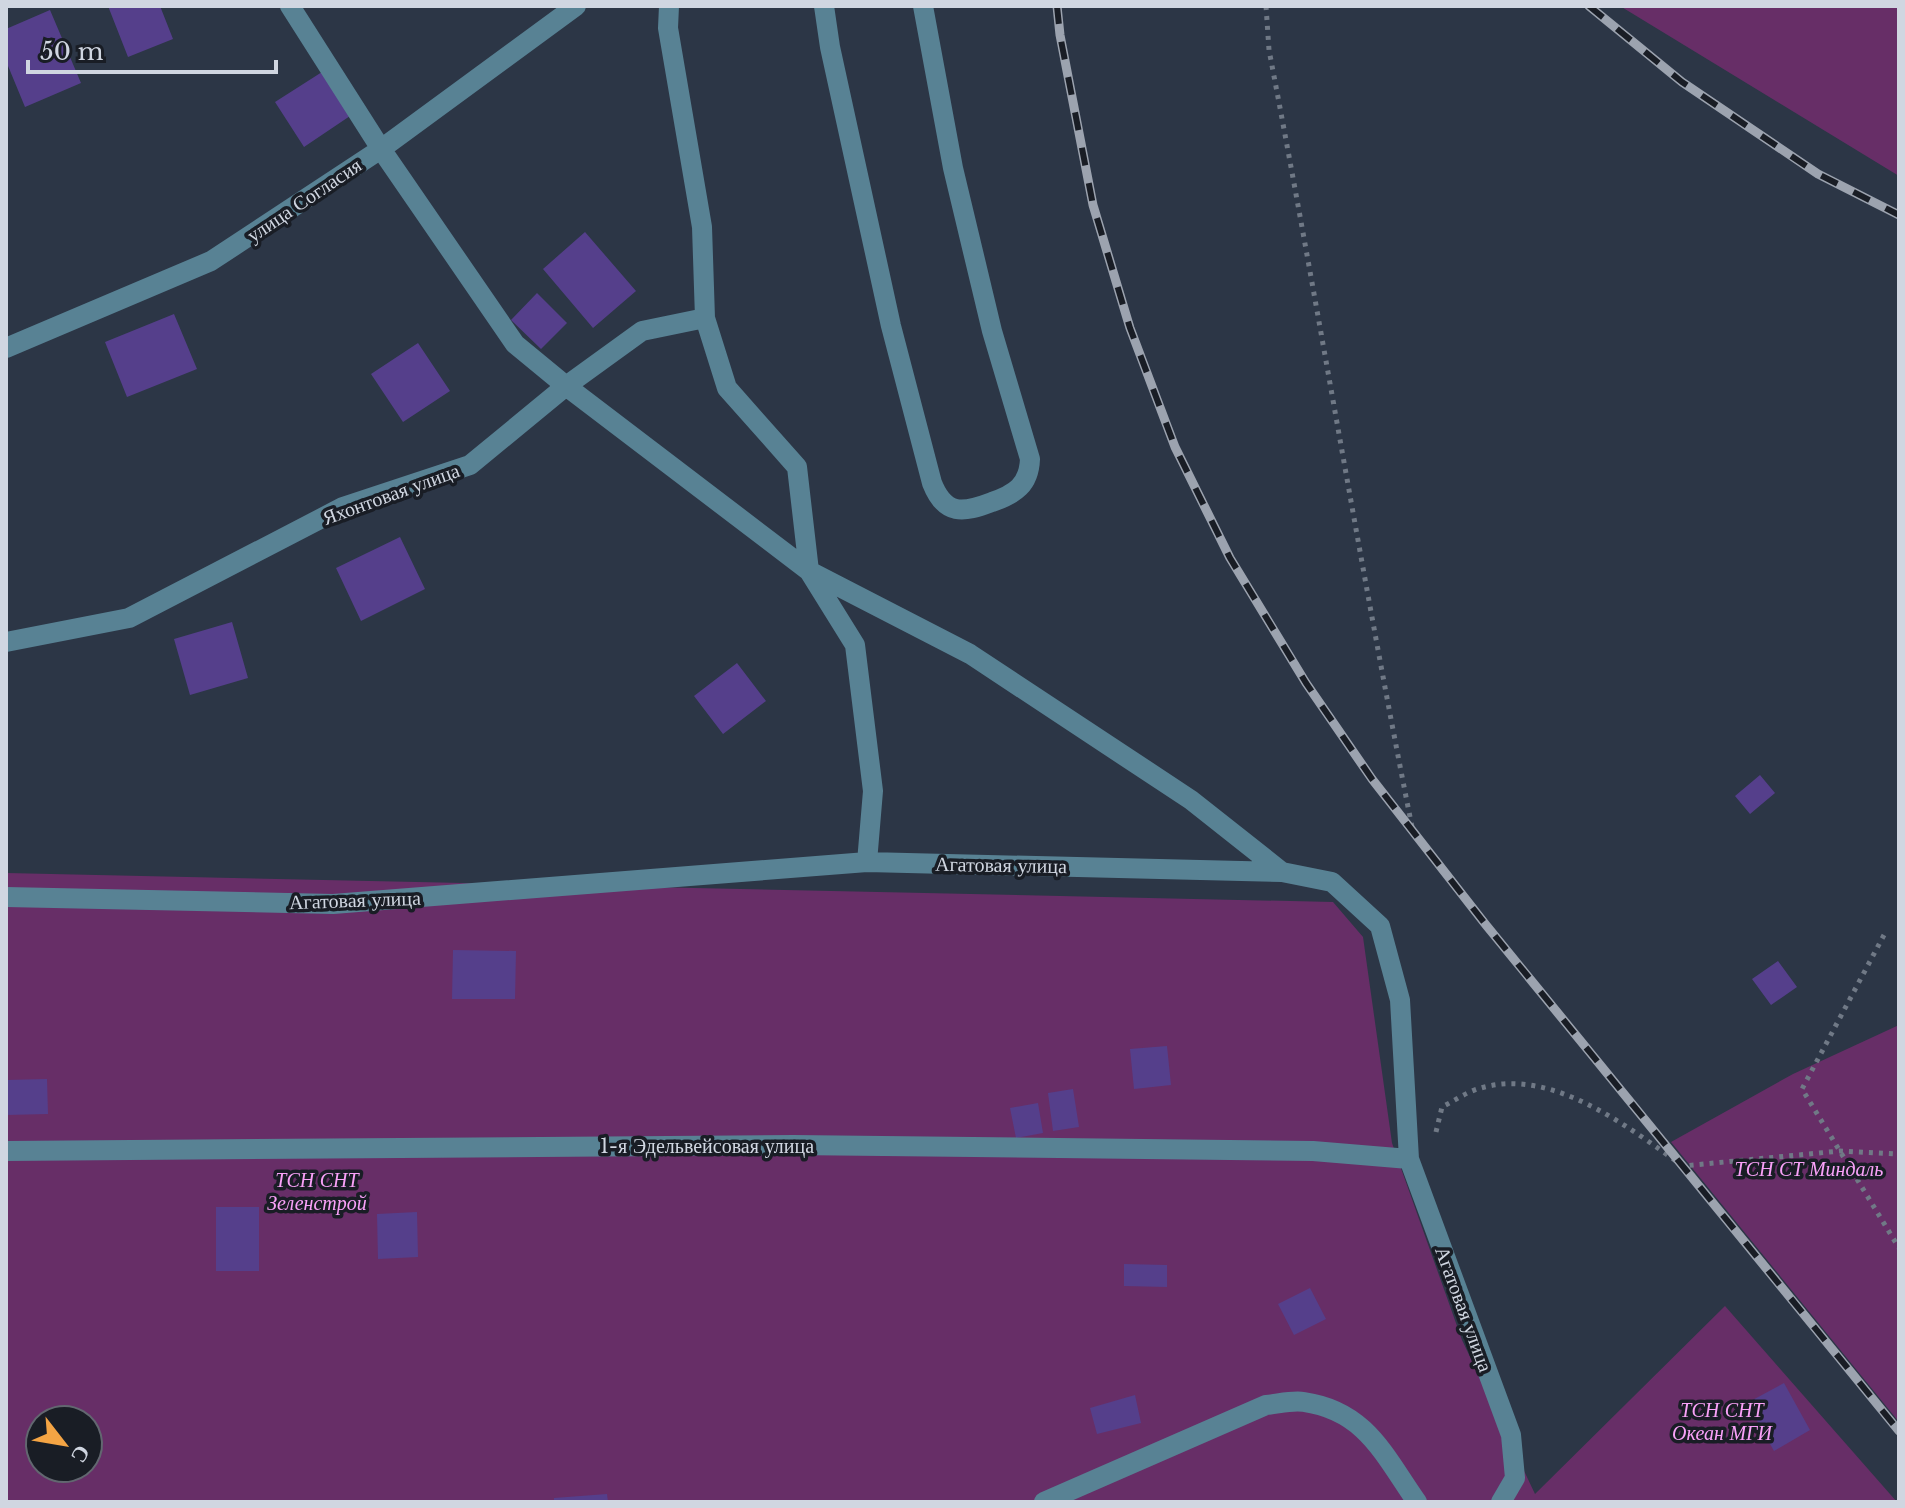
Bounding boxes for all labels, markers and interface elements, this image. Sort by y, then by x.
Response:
scale bar [28,24,276,74]
text: 50 m [40,37,104,66]
street label: улица Согласия [242,153,366,247]
street label: Яхонтовая улица [319,458,463,530]
street label: Агатовая улица [935,852,1067,878]
street label: Агатовая улица [289,886,421,914]
street label: 1-я Эдельвейсовая улица [600,1134,814,1158]
park label: ТСН СТ Миндаль [1735,1157,1883,1181]
park label: ТСН СНТ Зеленстрой [267,1168,367,1215]
street label: Агатовая улица [1430,1243,1498,1375]
park label: ТСН СНТ Океан МГИ [1672,1398,1773,1445]
north arrow [24,1404,104,1484]
text: С [65,1440,96,1468]

